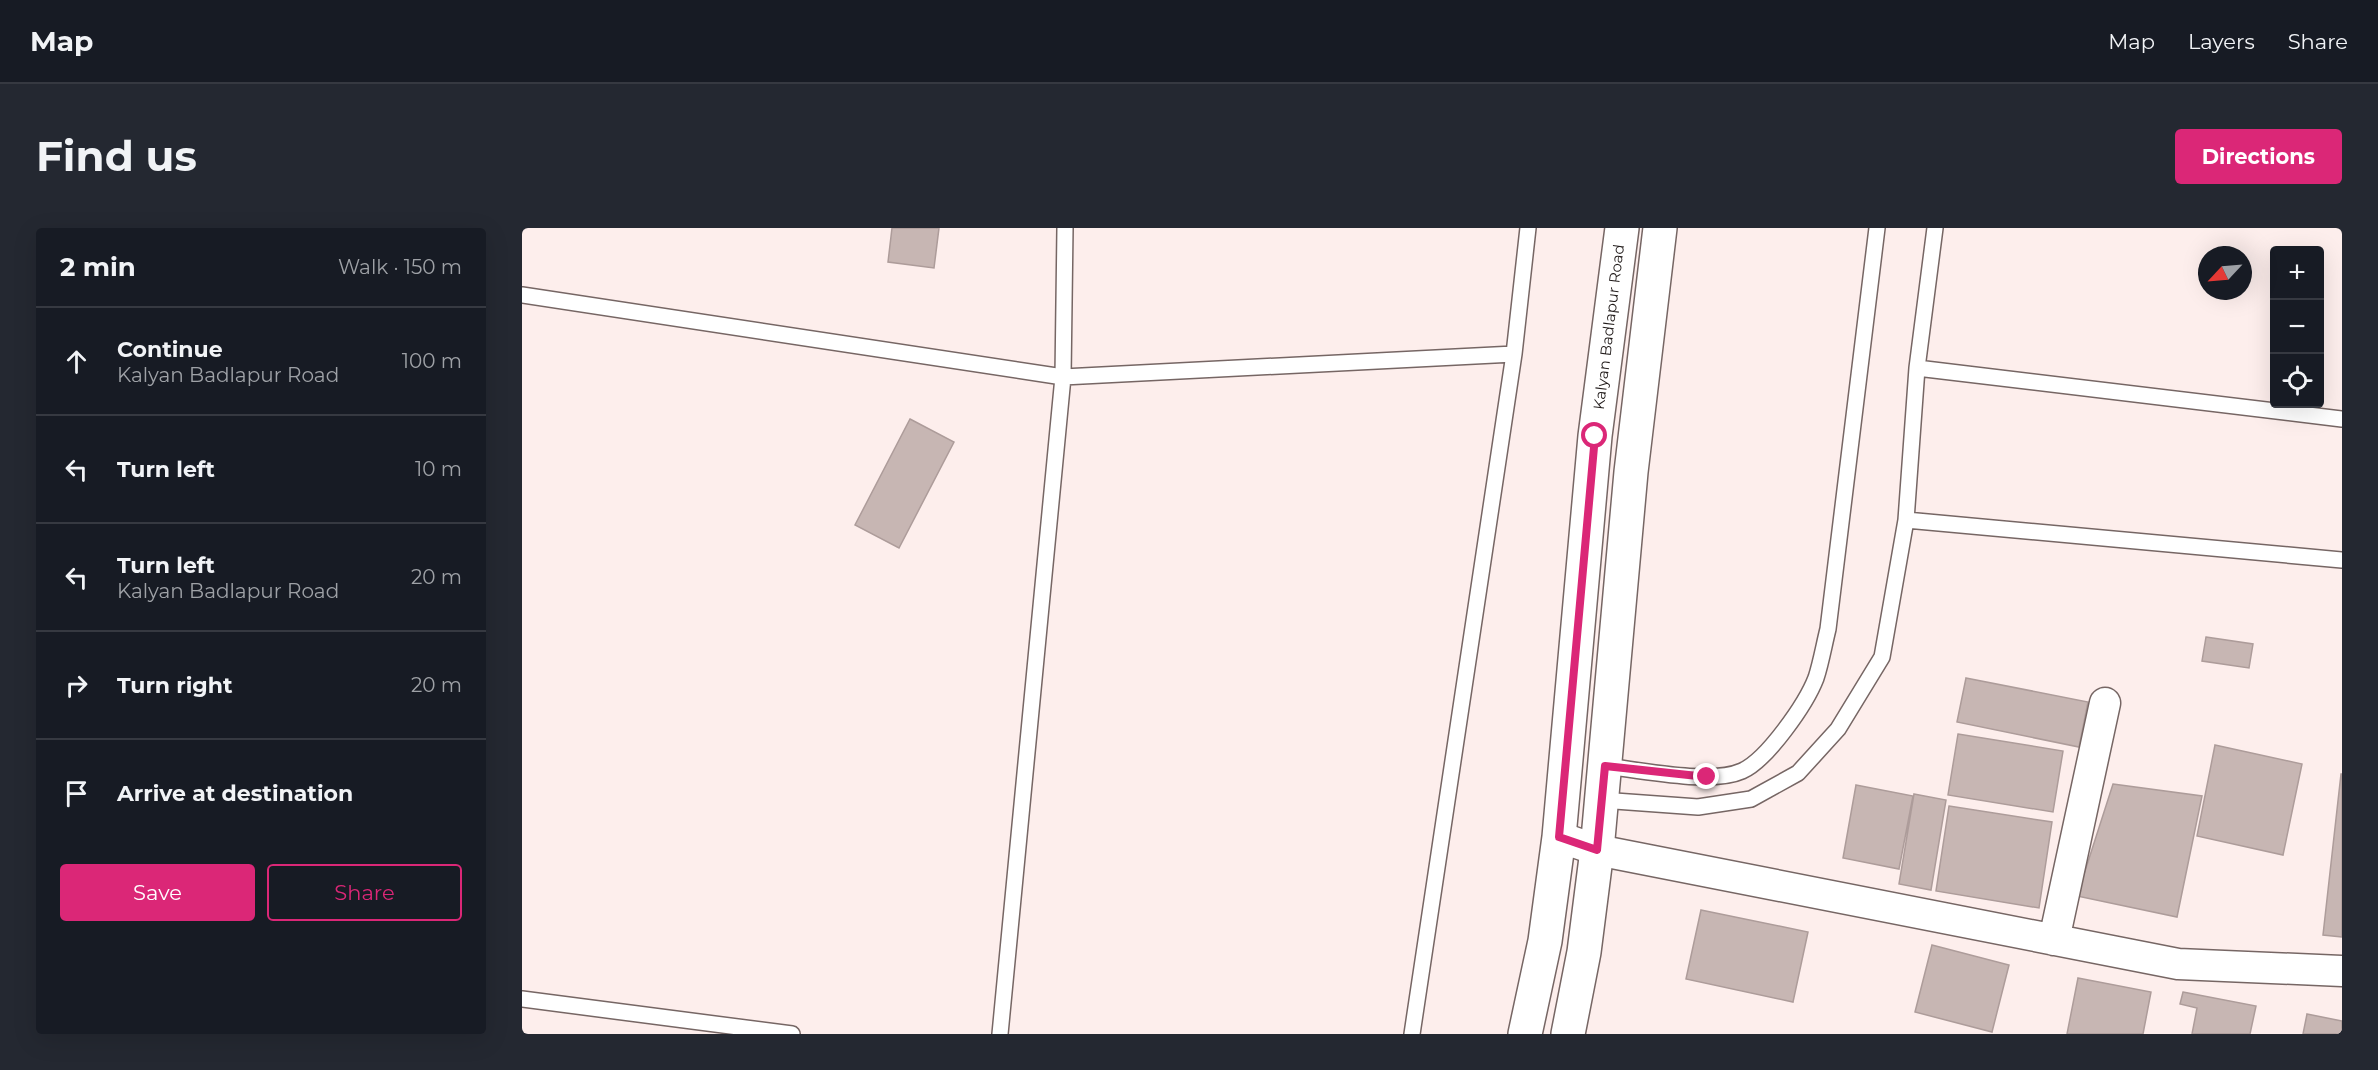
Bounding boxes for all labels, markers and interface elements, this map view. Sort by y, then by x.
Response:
text: Map [30,24,93,58]
text: Map [2108,29,2155,54]
text: Layers [2188,29,2255,54]
text: Share [2288,29,2348,54]
button: Directions [2175,129,2342,184]
text: Find us [36,130,197,182]
street label: Kalyan Badlapur Road [1589,243,1628,411]
north arrow [2198,246,2252,300]
map controls [2270,246,2324,408]
button: + [2270,246,2324,300]
text: 2 min [60,251,136,283]
text: Walk · 150 m [338,255,462,279]
button: − [2270,300,2324,354]
text: Continue [117,336,223,363]
icon: ahead [60,345,93,378]
text: 100 m [402,349,462,373]
button: locate [2270,354,2324,408]
text: Kalyan Badlapur Road [117,363,339,387]
route start [1581,422,1607,448]
icon: left [60,453,93,486]
text: Turn left [117,456,215,483]
text: 10 m [415,457,462,481]
text: Turn left [117,552,215,579]
icon: left [60,561,93,594]
text: 20 m [411,565,462,589]
text: Kalyan Badlapur Road [117,579,339,603]
icon: right [60,669,93,702]
text: Turn right [117,672,232,699]
text: 20 m [411,673,462,697]
route end [1693,763,1719,789]
icon: arrive [60,777,93,810]
text: Arrive at destination [117,780,353,807]
button: Save [60,864,255,921]
button: Share [267,864,462,921]

